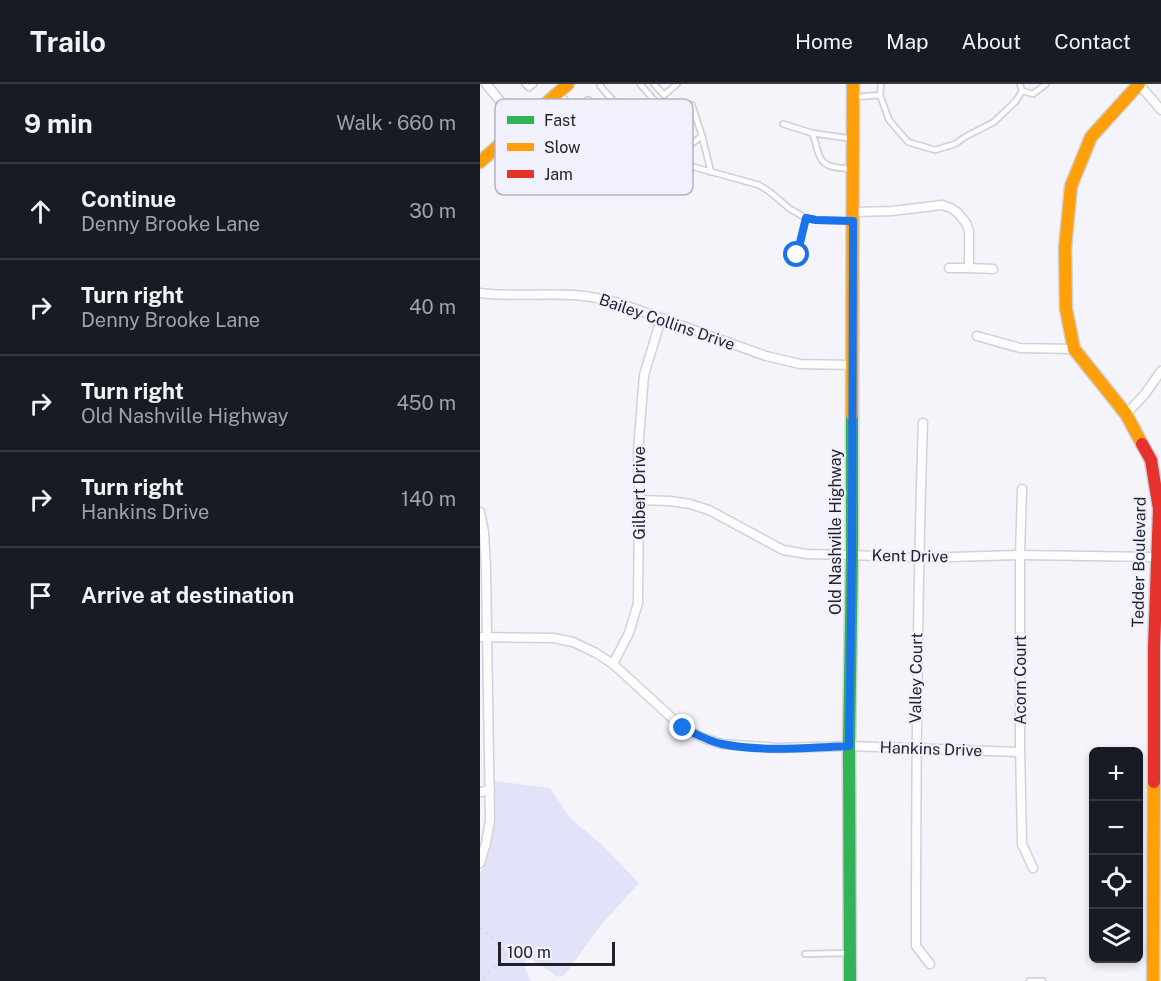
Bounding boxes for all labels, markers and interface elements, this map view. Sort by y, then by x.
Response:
text: Trailo [30,25,106,58]
text: Home [795,29,853,54]
text: Map [886,29,929,54]
text: About [962,29,1021,54]
text: Contact [1054,29,1131,54]
legend [495,99,693,195]
text: 9 min [24,108,93,139]
text: Walk · 660 m [336,111,456,135]
text: Fast [544,111,576,130]
text: Slow [544,138,581,157]
text: Jam [544,165,573,184]
text: Continue [81,186,176,212]
icon: ahead [24,195,57,228]
text: 30 m [409,199,456,223]
text: Denny Brooke Lane [81,212,260,236]
route start [783,241,809,267]
text: Turn right [81,282,184,308]
street label: Bailey Collins Drive [597,290,737,354]
icon: right [24,291,57,324]
text: 40 m [409,295,456,319]
text: Denny Brooke Lane [81,308,260,332]
text: Turn right [81,378,184,404]
icon: right [24,387,57,420]
text: 450 m [396,391,456,415]
text: Old Nashville Highway [81,404,288,428]
street label: Gilbert Drive [630,446,649,540]
street label: Old Nashville Highway [826,449,845,615]
text: Turn right [81,474,184,500]
icon: right [24,483,57,516]
text: 140 m [401,487,456,511]
street label: Tedder Boulevard [1128,496,1150,628]
text: Hankins Drive [81,500,209,524]
street label: Kent Drive [871,546,949,566]
icon: arrive [24,579,57,612]
text: Arrive at destination [81,582,294,608]
street label: Valley Court [906,632,926,724]
street label: Acorn Court [1011,635,1030,725]
route end [669,714,695,740]
street label: Hankins Drive [879,738,983,760]
map controls [1089,747,1143,963]
button: + [1089,747,1143,801]
button: − [1089,801,1143,855]
button: locate [1089,855,1143,909]
button: layers [1089,909,1143,963]
scale bar [498,939,615,966]
text: 100 m [507,943,551,962]

